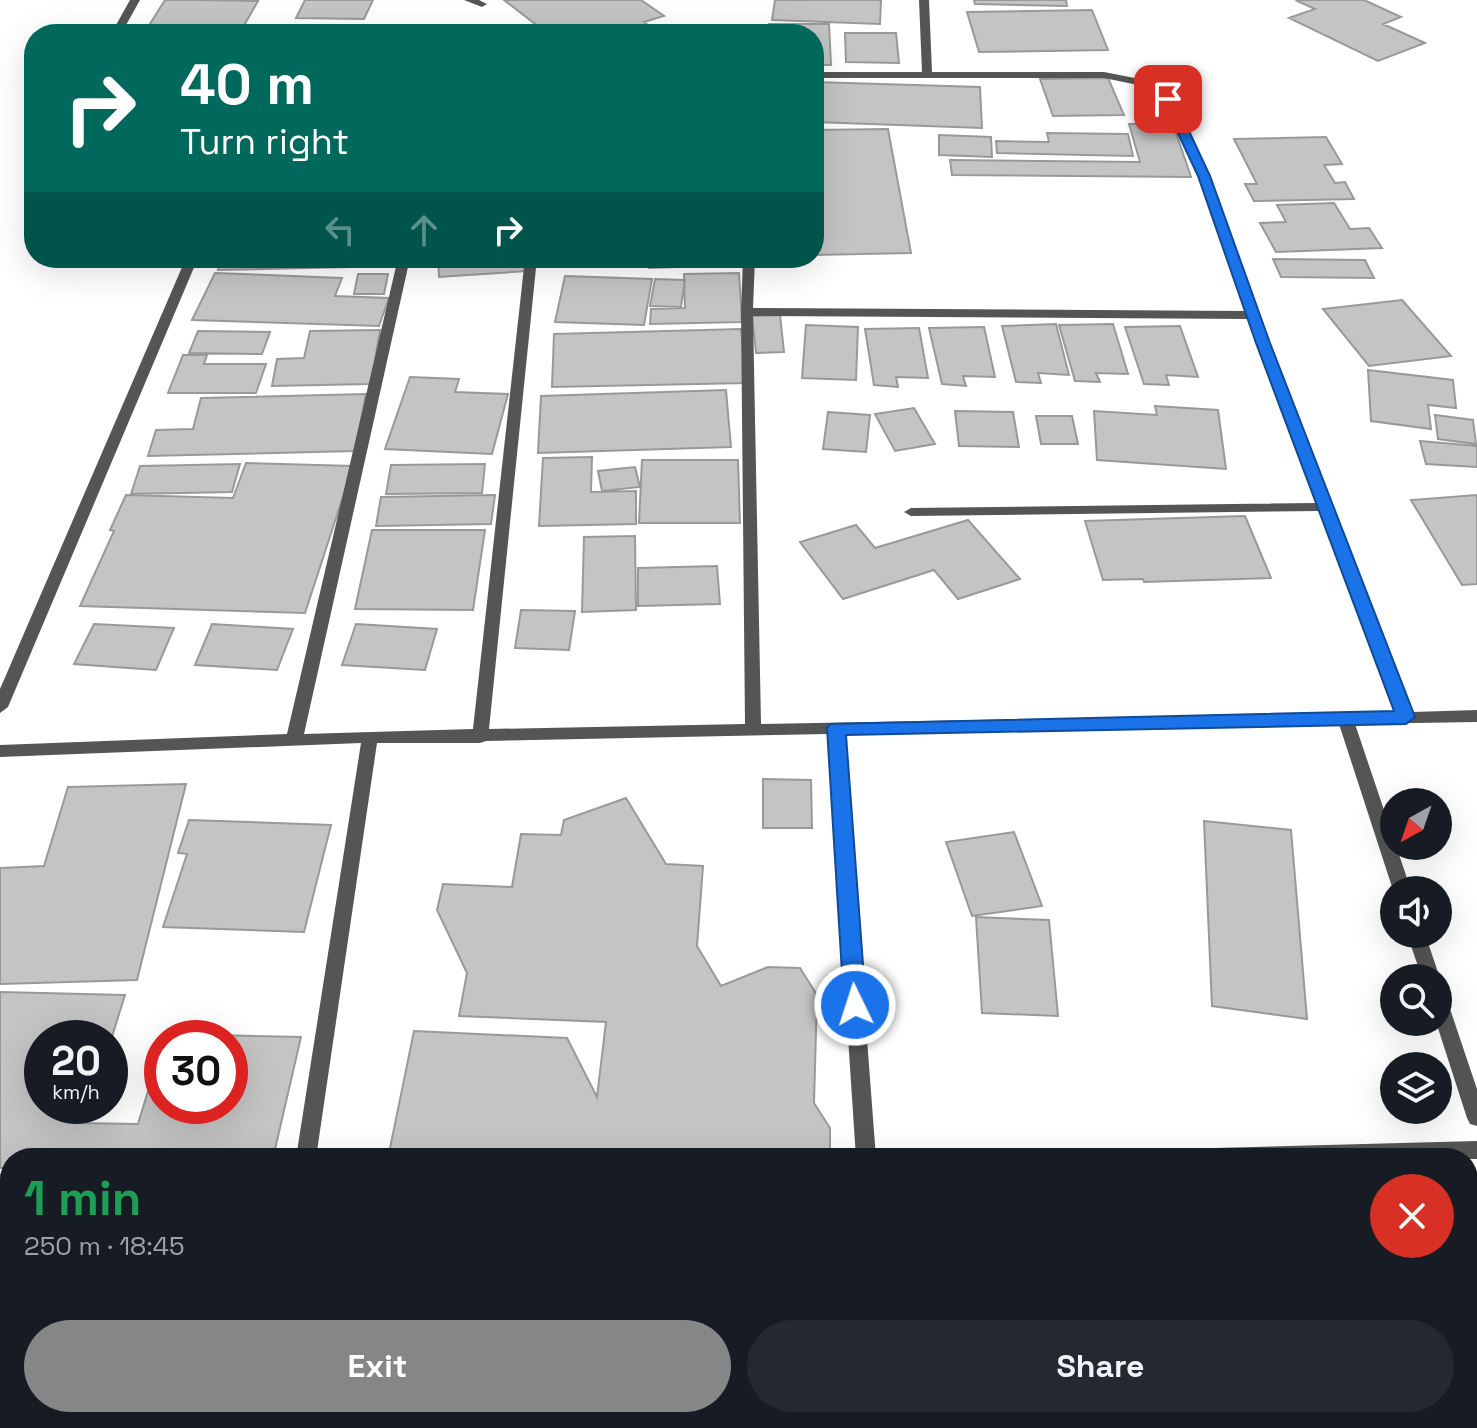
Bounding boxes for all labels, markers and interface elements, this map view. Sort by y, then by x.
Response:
text: 40 m [180,49,314,120]
icon: right [48,56,152,160]
pin [1134,65,1202,133]
icon: arrive [1146,77,1190,121]
text: Turn right [180,119,349,165]
icon: left [318,208,362,252]
icon: ahead [402,208,446,252]
icon: right [486,208,530,252]
north arrow [1380,788,1452,860]
map controls [1380,788,1452,1124]
button: sound [1380,876,1452,948]
position arrow [813,963,897,1047]
button: search [1380,964,1452,1036]
speed limit sign: 30 [144,1020,248,1124]
text: 20 [51,1036,101,1087]
button: layers [1380,1052,1452,1124]
text: km/h [52,1079,100,1105]
text: 1 min [24,1168,141,1229]
button: close [1370,1174,1454,1258]
text: 250 m · 18:45 [24,1229,185,1263]
button: Exit [24,1320,731,1412]
button: Share [747,1320,1454,1412]

